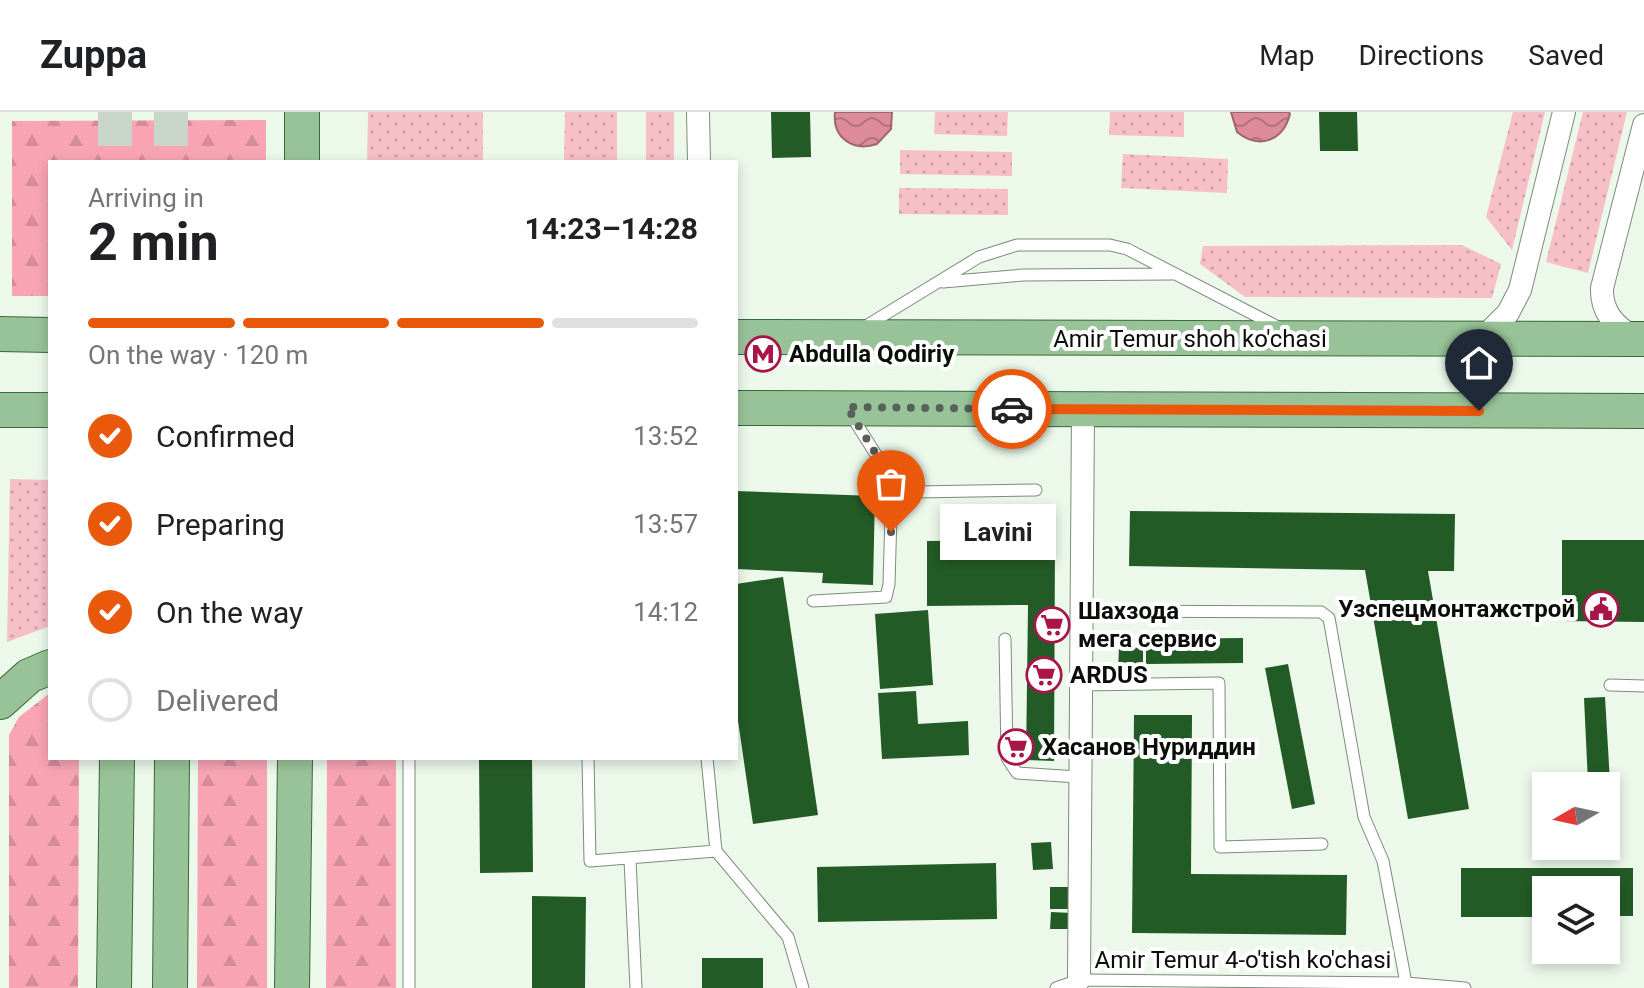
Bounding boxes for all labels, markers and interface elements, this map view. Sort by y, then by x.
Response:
text: Zuppa [40,33,147,77]
text: Map [1259,39,1315,72]
text: Directions [1359,39,1484,72]
text: Saved [1528,39,1604,72]
text: Arriving in [88,183,204,213]
text: 14:23–14:28 [524,211,698,246]
text: 2 min [88,212,219,273]
street label: Amir Temur shoh ko'chasi [1053,325,1327,353]
pin [1445,329,1513,411]
metro station icon: Abdulla Qodiriy [744,335,782,373]
text: On the way · 120 m [88,340,308,370]
place label: Abdulla Qodiriy [789,340,955,368]
icon: home [1457,341,1501,385]
courier [972,369,1052,449]
icon: car [990,387,1034,431]
icon: check [88,414,132,458]
text: Confirmed [156,419,295,454]
text: 13:52 [633,421,698,451]
pin [857,450,925,532]
icon: bag [869,462,913,506]
icon: check [88,502,132,546]
callout: Lavini [939,504,1055,560]
text: Preparing [156,507,285,542]
text: 13:57 [633,509,698,539]
text: Lavini [963,517,1033,547]
icon: check [88,590,132,634]
public building icon: Узспецмонтажстрой [1582,590,1620,628]
text: On the way [156,595,303,630]
place label: Узспецмонтажстрой [1338,595,1575,623]
text: 14:12 [633,597,698,627]
place label: Шахзода мега сервис [1078,597,1217,653]
supermarket icon: Шахзода мега сервис [1033,606,1071,644]
supermarket icon: ARDUS [1025,656,1063,694]
place label: ARDUS [1070,661,1148,689]
text: Delivered [156,683,279,718]
supermarket icon: Хасанов Нуриддин [997,728,1035,766]
place label: Хасанов Нуриддин [1042,733,1256,761]
north arrow [1532,772,1620,860]
map controls [1532,772,1620,964]
button: layers [1532,876,1620,964]
street label: Amir Temur 4-o'tish ko'chasi [1095,946,1391,974]

